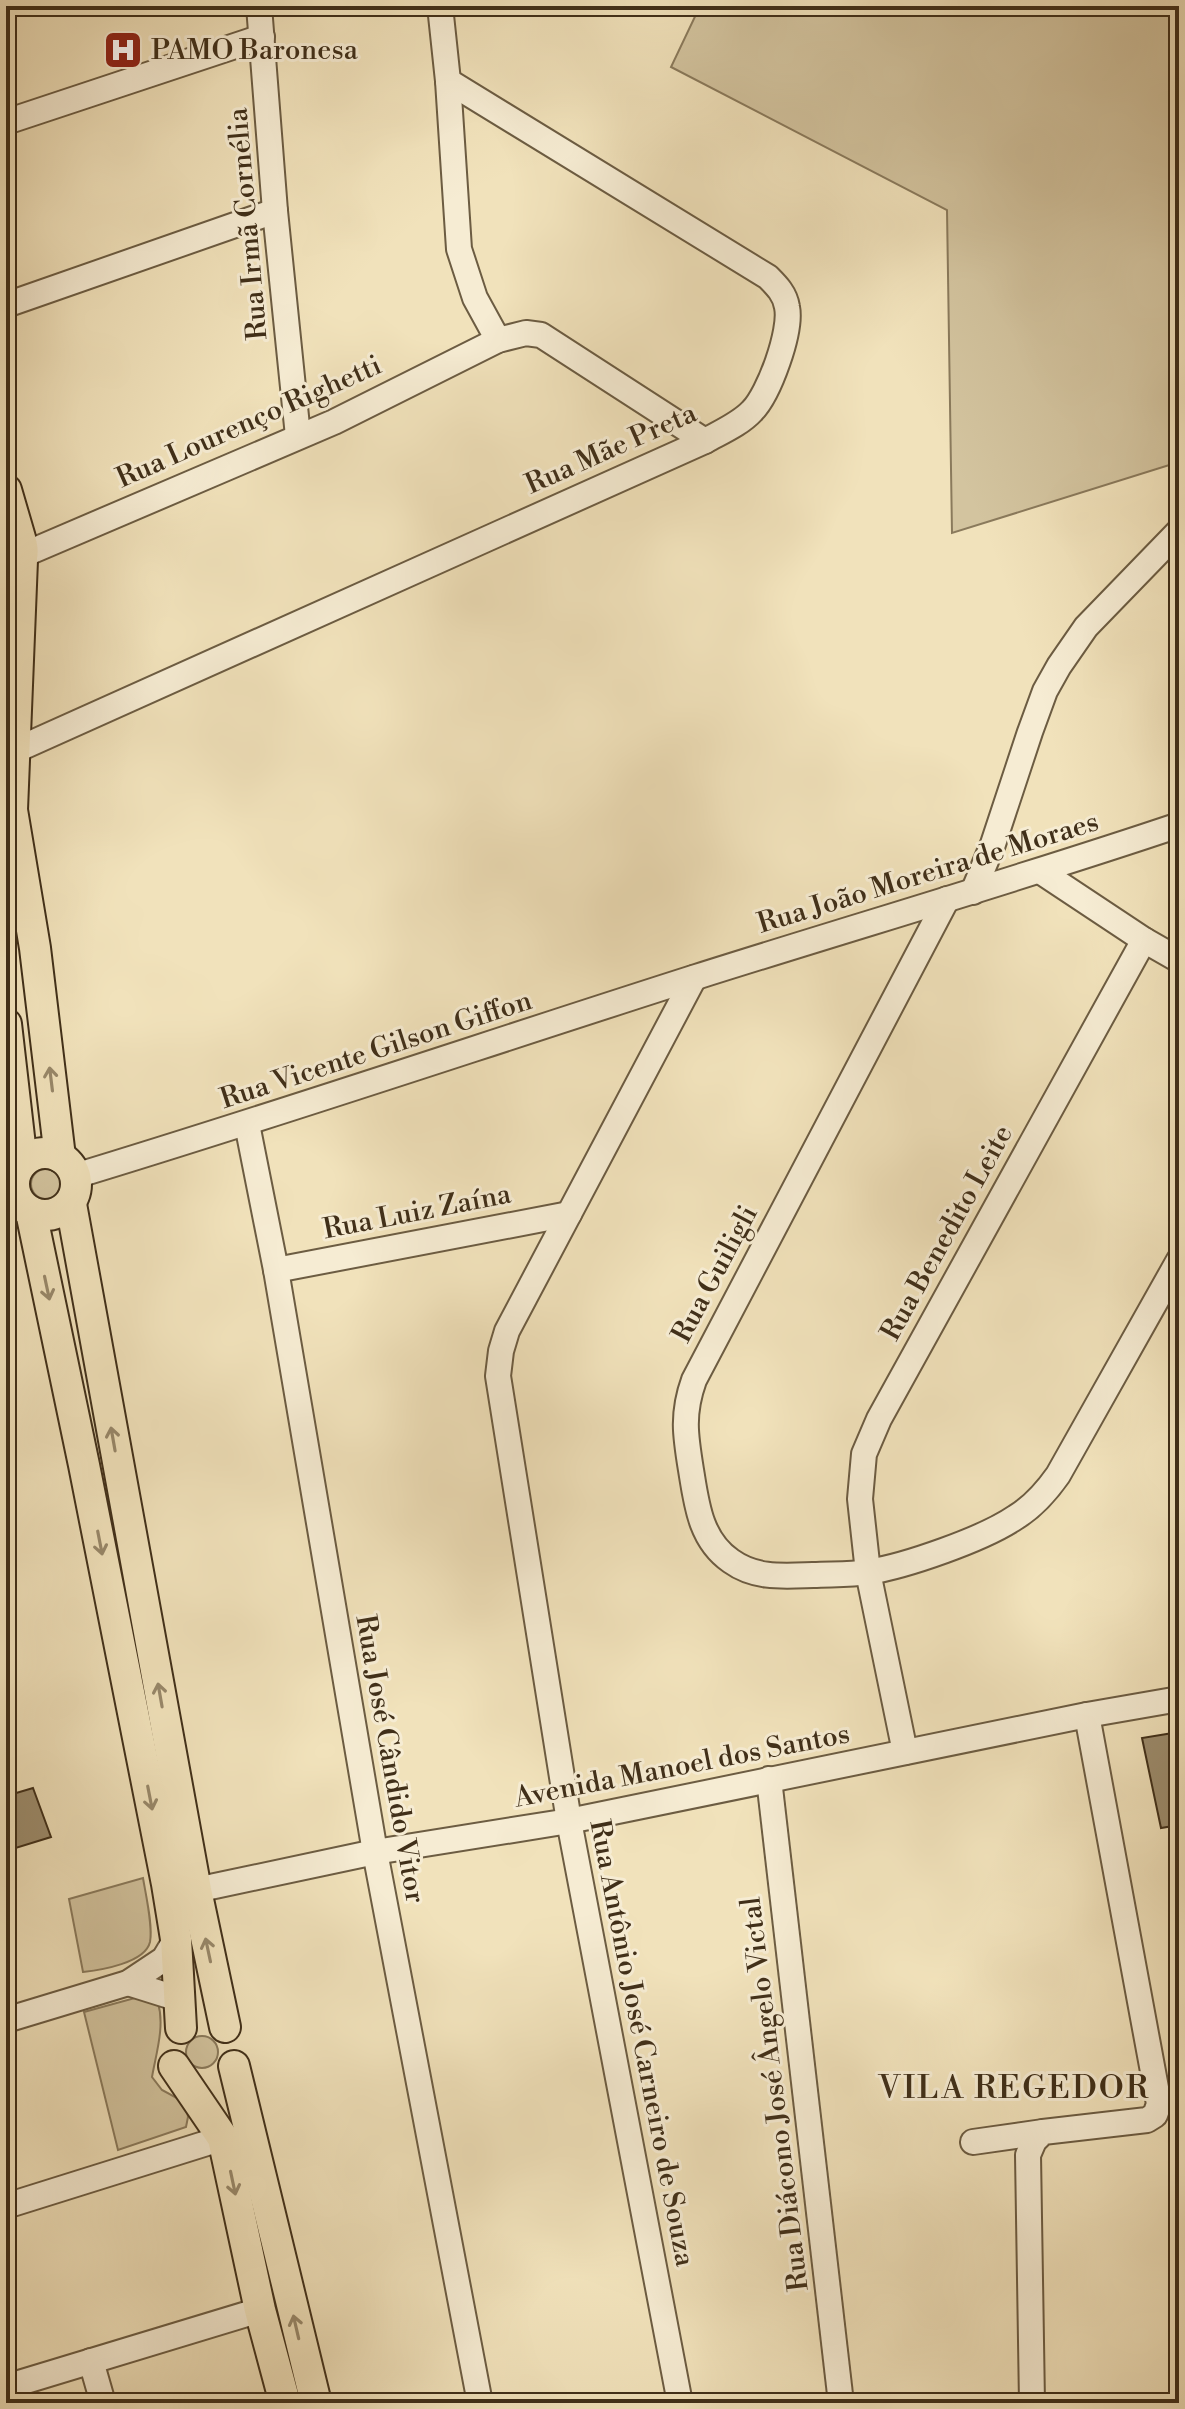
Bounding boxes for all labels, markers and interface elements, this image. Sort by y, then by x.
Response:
hospital icon: PAMO Baronesa [102,29,144,71]
place label: PAMO Baronesa [151,33,359,68]
street label: Rua Irmã Cornélia [220,106,276,342]
street label: Rua Lourenço Righetti [111,348,387,496]
street label: Rua Mãe Preta [520,395,703,502]
street label: Rua João Moreira de Moraes [753,804,1103,942]
street label: Rua Vicente Gilson Giffon [216,983,537,1117]
one-way arrow [43,1066,58,1093]
street label: Rua Benedito Leite [873,1119,1021,1347]
street label: Rua Luiz Zaína [320,1176,515,1247]
street label: Rua Guiligli [664,1199,766,1349]
one-way arrow [40,1275,55,1300]
one-way arrow [105,1427,120,1452]
one-way arrow [93,1529,108,1555]
street label: Rua José Cândido Vitor [347,1612,433,1906]
one-way arrow [152,1683,167,1708]
street label: Avenida Manoel dos Santos [510,1716,853,1816]
one-way arrow [143,1785,158,1810]
street label: Rua Antônio José Carneiro de Souza [581,1817,703,2270]
street label: Rua Diácono José Ângelo Victal [731,1895,817,2293]
one-way arrow [200,1938,215,1964]
district label: VILA REGEDOR [877,2068,1150,2108]
one-way arrow [226,2170,241,2196]
one-way arrow [288,2315,303,2341]

